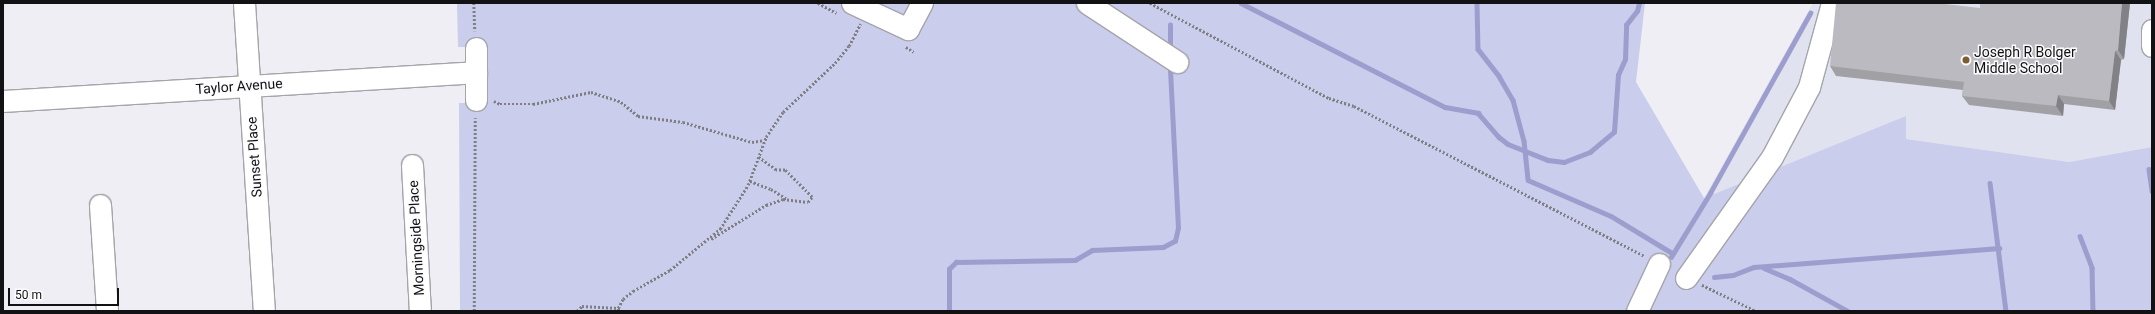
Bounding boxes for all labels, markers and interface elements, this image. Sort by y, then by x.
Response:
place label: Joseph R Bolger Middle School [1974,44,2076,76]
marker: Joseph R Bolger Middle School [1961,55,1971,65]
street label: Taylor Avenue [195,75,283,97]
street label: Sunset Place [243,116,265,198]
street label: Morningside Place [405,180,427,296]
scale bar [10,280,121,306]
text: 50 m [15,288,42,302]

